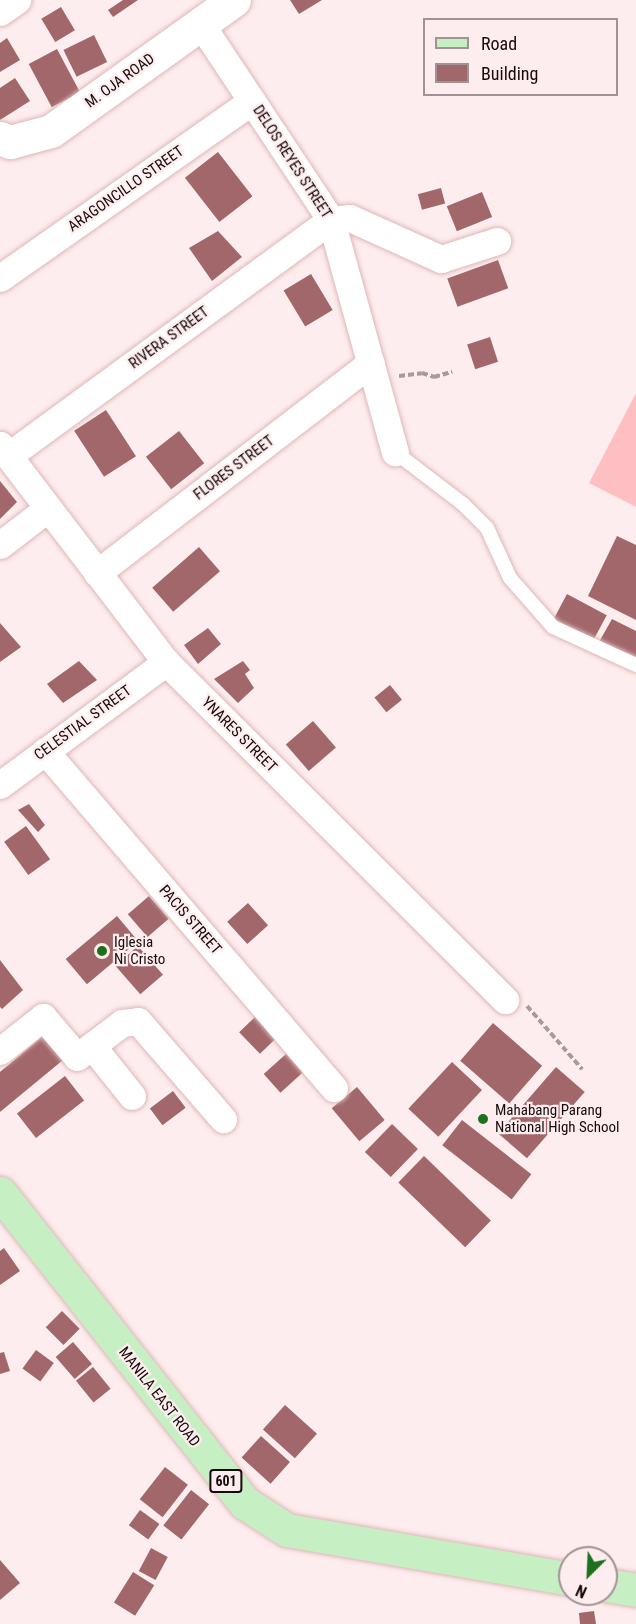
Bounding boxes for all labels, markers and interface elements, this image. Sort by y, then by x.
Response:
legend [423,18,618,96]
text: Road [481,33,517,54]
street label: M. OJA ROAD [82,50,158,112]
text: Building [481,63,538,84]
street label: DELOS REYES STREET [249,102,335,222]
street label: ARAGONCILLO STREET [65,142,187,236]
street label: RIVERA STREET [126,303,212,373]
street label: FLORES STREET [190,432,278,504]
street label: CELESTIAL STREET [31,682,135,764]
street label: YNARES STREET [198,694,280,776]
street label: PACIS STREET [155,882,225,958]
place label: Iglesia Ni Cristo [114,933,165,968]
marker: Iglesia Ni Cristo [95,944,109,958]
place label: Mahabang Parang National High School [495,1101,620,1136]
marker: Mahabang Parang National High School [476,1112,490,1126]
street label: MANILA EAST ROAD [114,1344,204,1450]
road number: 601 [208,1470,244,1492]
north arrow [558,1546,618,1606]
text: N [573,1580,590,1602]

